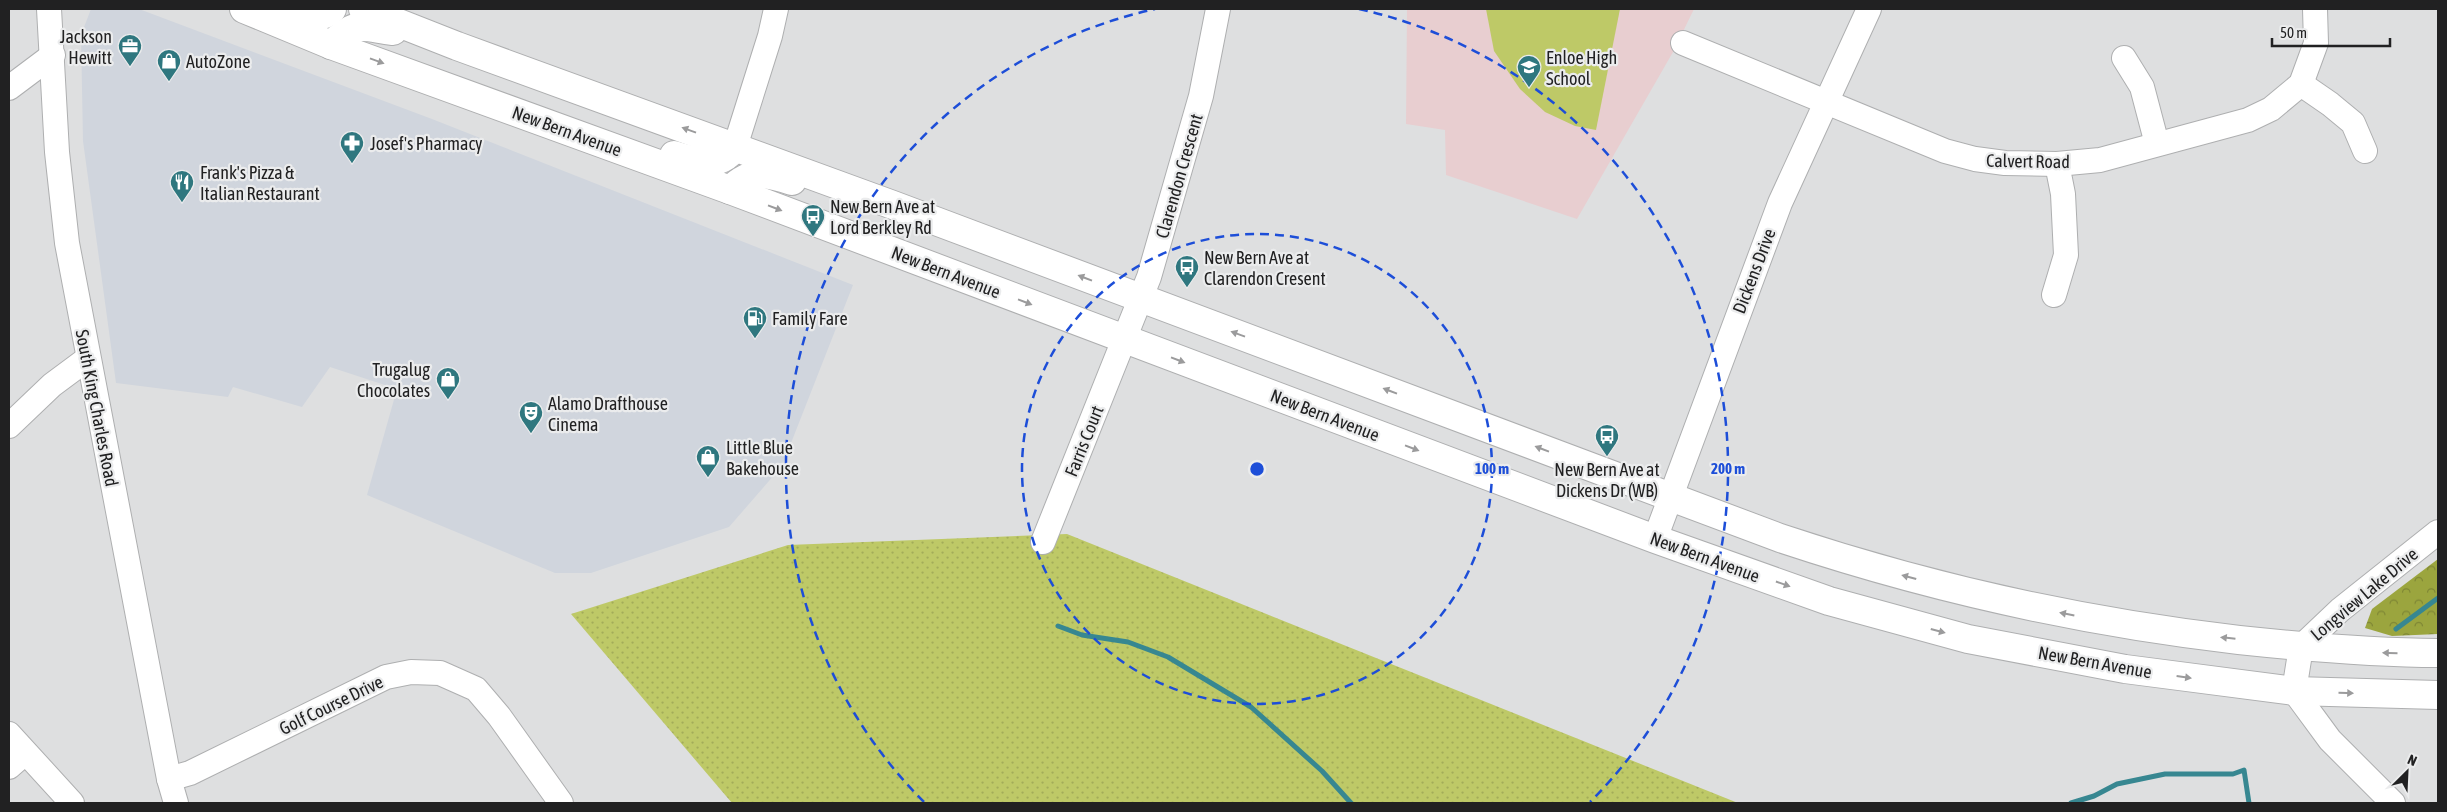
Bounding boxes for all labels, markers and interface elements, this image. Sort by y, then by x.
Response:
scale bar [2272,15,2390,47]
text: 50 m [2280,24,2307,41]
place label: Jackson Hewitt [60,26,112,68]
office icon: Jackson Hewitt [117,33,143,67]
place label: Enloe High School [1546,47,1617,89]
shop icon: AutoZone [156,48,182,82]
place label: AutoZone [186,51,250,72]
school or university icon: Enloe High School [1516,54,1542,88]
one-way arrow [370,57,385,65]
street label: New Bern Avenue [509,101,625,161]
street label: Clarendon Crescent [1151,111,1207,241]
one-way arrow [681,126,696,134]
pharmacy icon: Josef's Pharmacy [339,130,365,164]
place label: Josef's Pharmacy [370,133,482,154]
street label: Calvert Road [1986,150,2070,172]
place label: Frank's Pizza & Italian Restaurant [200,162,320,204]
restaurant icon: Frank's Pizza & Italian Restaurant [169,169,195,203]
place label: New Bern Ave at Lord Berkley Rd [830,196,935,238]
bus stop icon: New Bern Ave at Lord Berkley Rd [800,203,826,237]
one-way arrow [768,204,783,212]
street label: Dickens Drive [1728,226,1780,316]
street label: New Bern Avenue [889,242,1003,302]
place label: New Bern Ave at Clarendon Cresent [1204,247,1326,289]
bus stop icon: New Bern Ave at Clarendon Cresent [1174,254,1200,288]
one-way arrow [1078,273,1092,281]
one-way arrow [1018,299,1033,306]
fuel station icon: Family Fare [742,305,768,339]
place label: Family Fare [772,308,848,329]
street label: South King Charles Road [71,328,123,488]
one-way arrow [1230,330,1245,337]
one-way arrow [1170,357,1185,364]
place label: Trugalug Chocolates [357,359,430,401]
shop icon: Trugalug Chocolates [435,366,461,400]
street label: New Bern Avenue [1268,385,1382,445]
one-way arrow [1382,387,1397,395]
place label: Alamo Drafthouse Cinema [548,393,668,435]
theatre icon: Alamo Drafthouse Cinema [518,400,544,434]
street label: Farris Court [1060,403,1108,479]
bus stop icon: New Bern Ave at Dickens Dr (WB) [1594,423,1620,457]
place label: Little Blue Bakehouse [726,437,799,479]
shop icon: Little Blue Bakehouse [695,444,721,478]
one-way arrow [1404,444,1419,452]
one-way arrow [1534,445,1549,453]
place label: New Bern Ave at Dickens Dr (WB) [1554,459,1660,501]
centre of rings [1248,460,1266,478]
text: 100 m [1475,460,1509,477]
text: 200 m [1711,460,1745,477]
street label: New Bern Avenue [1647,527,1763,587]
street label: Longview Lake Drive [2306,543,2422,645]
one-way arrow [1901,573,1916,581]
one-way arrow [1776,580,1791,588]
one-way arrow [2059,610,2075,618]
one-way arrow [1931,627,1946,635]
one-way arrow [2219,634,2235,642]
street label: New Bern Avenue [2037,642,2153,682]
one-way arrow [2381,649,2397,657]
street label: Golf Course Drive [276,671,386,739]
one-way arrow [2176,674,2192,682]
one-way arrow [2338,689,2354,697]
north arrow [2382,747,2432,797]
text: N [2405,751,2419,769]

